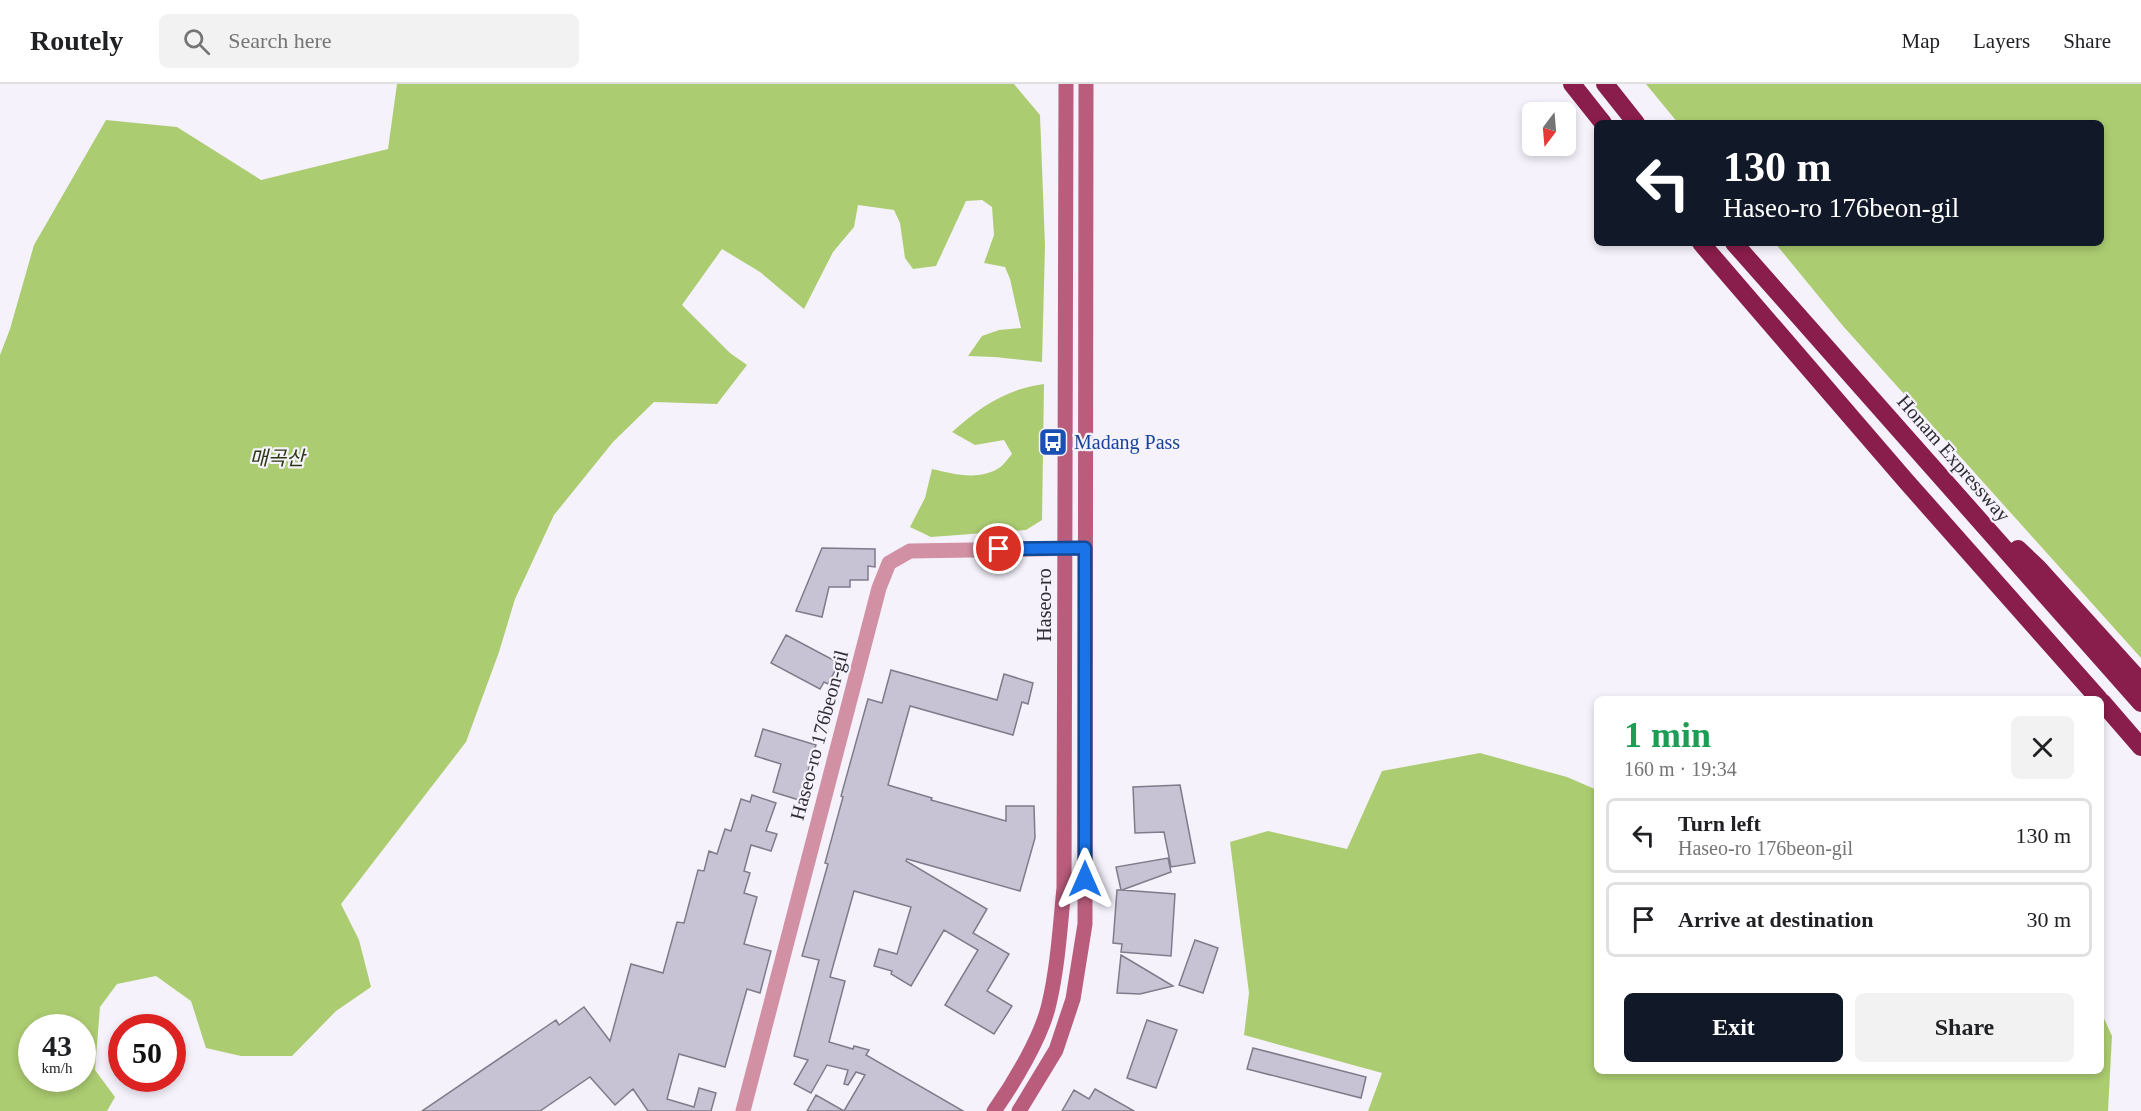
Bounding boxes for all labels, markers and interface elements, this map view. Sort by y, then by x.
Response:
search box [159,14,579,68]
text: Routely [30,25,123,56]
icon: search [180,25,213,58]
text: Search here [228,28,332,53]
text: Map [1902,29,1940,53]
text: Layers [1973,29,2030,53]
text: Share [2063,29,2111,53]
north arrow [1522,102,1576,156]
map controls [1522,102,1576,156]
icon: left [1624,144,1702,222]
text: 130 m [1723,144,1832,190]
text: Haseo-ro 176beon-gil [1723,193,1959,223]
street label: Honam Expressway [1892,390,2015,526]
bus stop icon: Madang Pass [1037,426,1069,458]
place label: Madang Pass [1074,431,1180,454]
park label: 매곡산 [249,447,307,469]
pin [973,523,1024,574]
icon: arrive [982,532,1015,565]
street label: Haseo-ro [1033,568,1055,642]
street label: Haseo-ro 176beon-gil [786,647,853,823]
text: 1 min [1624,715,1711,755]
button: close [2011,716,2074,779]
text: 160 m · 19:34 [1624,758,1737,780]
text: Turn left [1678,811,1761,836]
icon: left [1627,819,1660,852]
text: 130 m [2015,823,2071,848]
text: Haseo-ro 176beon-gil [1678,837,1853,859]
position arrow [1053,847,1117,911]
icon: arrive [1627,903,1660,936]
text: Arrive at destination [1678,907,1874,932]
text: 30 m [2026,907,2071,932]
button: Exit [1624,993,1843,1062]
button: Share [1855,993,2074,1062]
speed limit sign: 50 [108,1014,186,1092]
text: 43 [42,1029,72,1062]
text: km/h [42,1060,72,1076]

